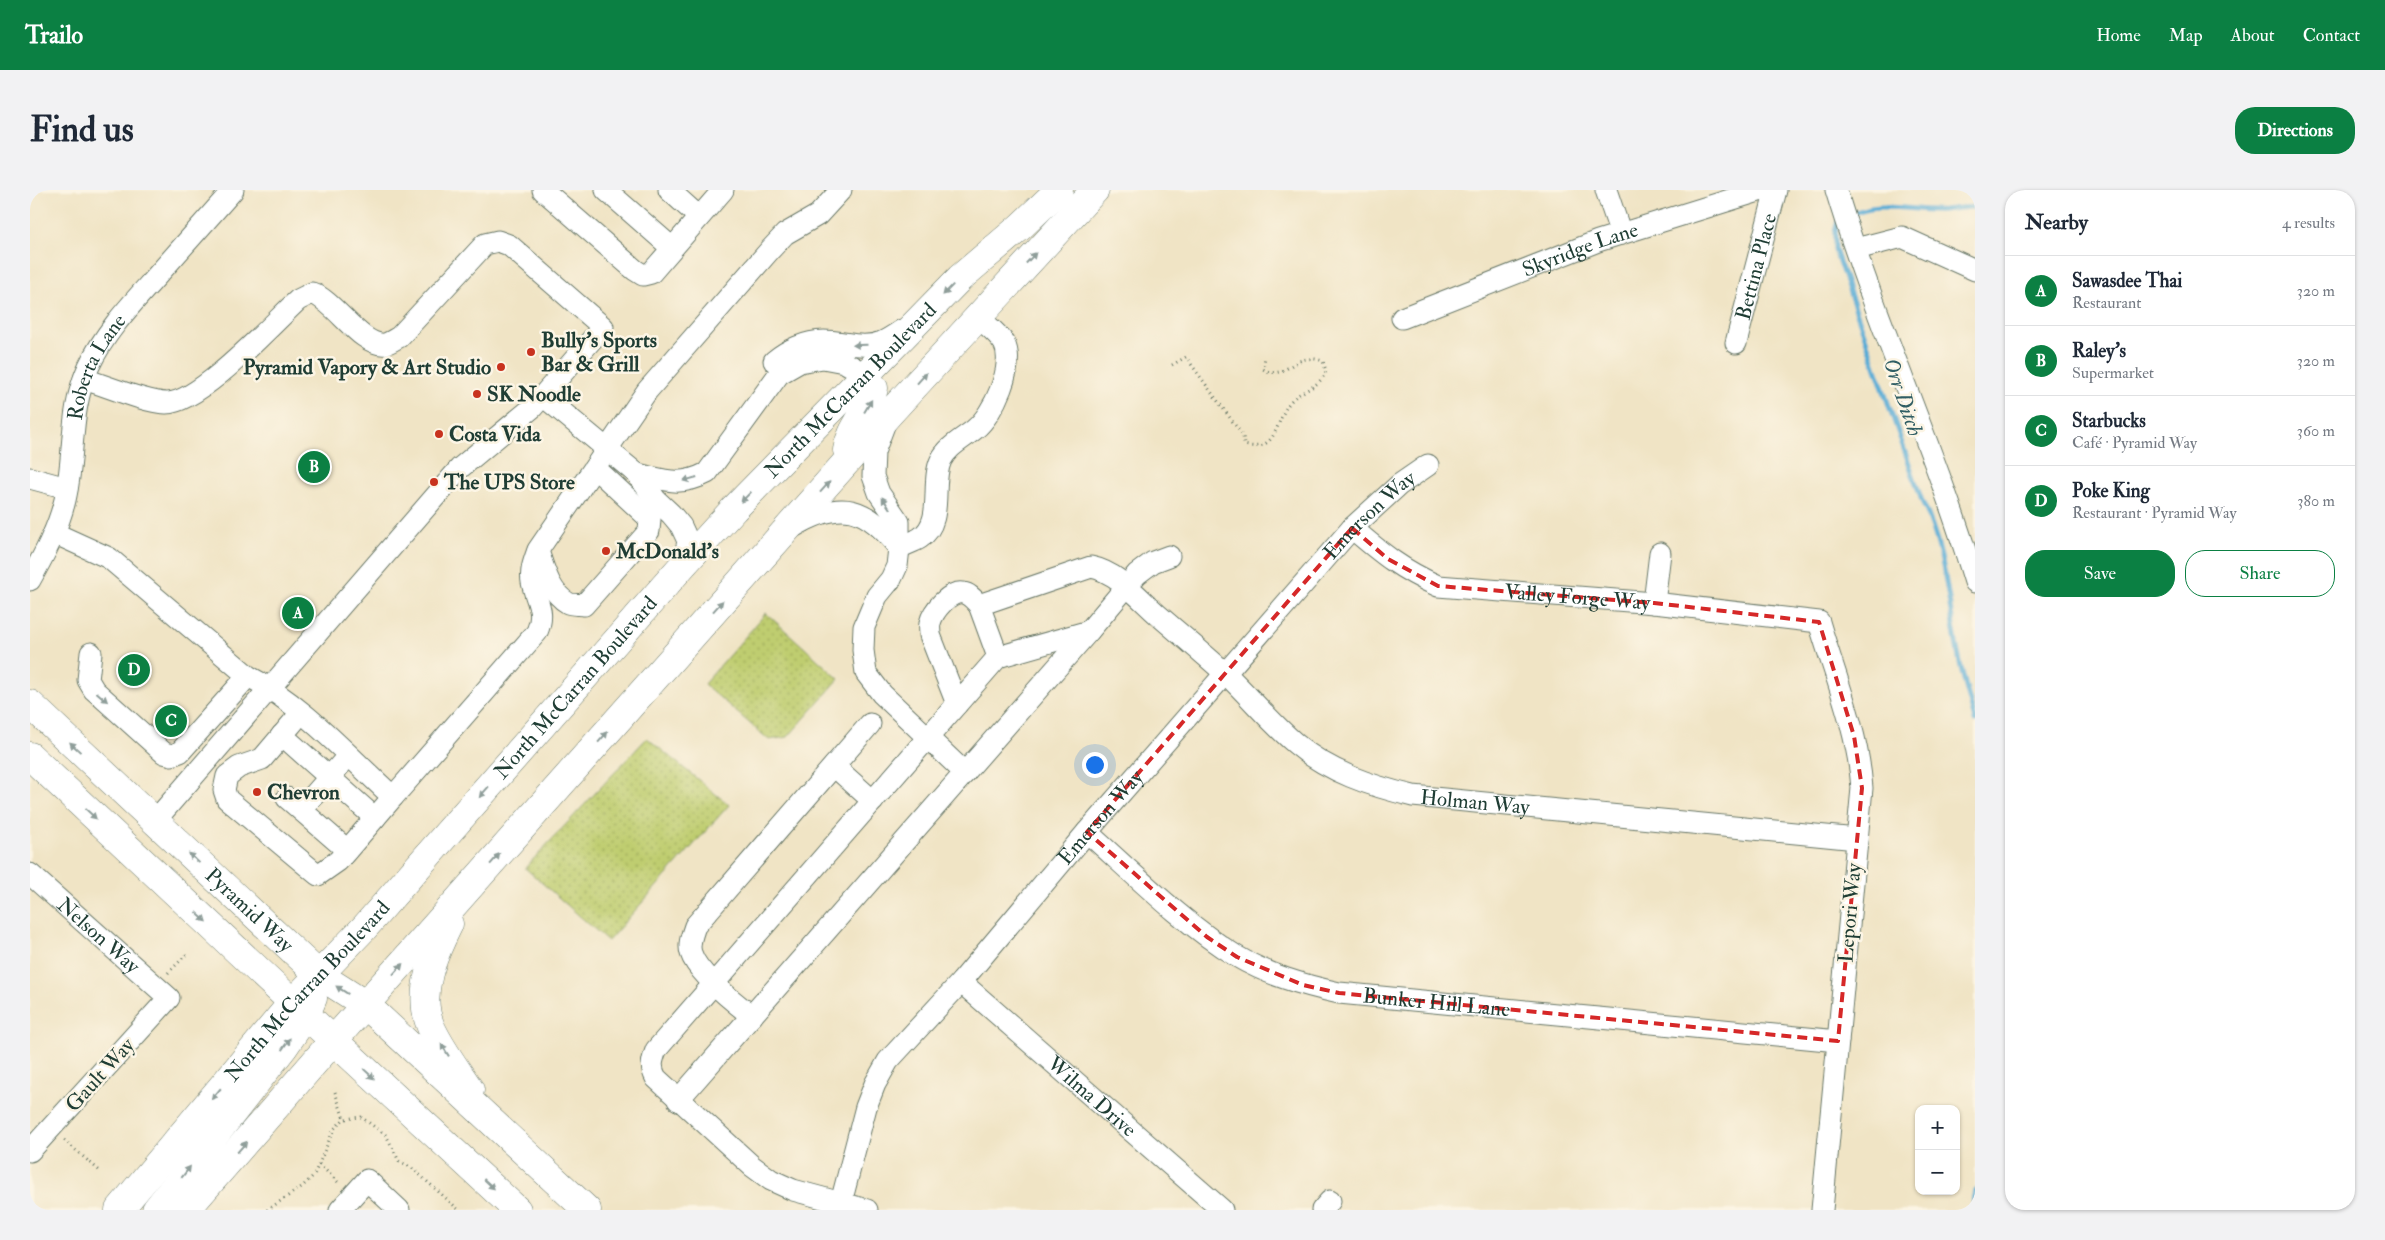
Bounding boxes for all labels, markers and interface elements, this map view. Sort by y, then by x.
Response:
text: Trailo [25,20,83,51]
text: Home [2096,24,2141,47]
text: Map [2169,24,2203,47]
text: About [2231,24,2275,47]
text: Contact [2303,24,2360,47]
button: Directions [2235,107,2355,154]
text: Find us [30,108,134,152]
text: Nearby [2025,209,2088,236]
street label: Bettina Place [1729,210,1783,323]
text: 4 results [2282,213,2335,233]
street label: Skyridge Lane [1518,216,1642,283]
one-way arrow [1025,252,1037,264]
text: Sawasdee Thai [2072,269,2182,293]
text: A [2036,281,2046,301]
text: 320 m [2297,281,2335,301]
one-way arrow [942,284,954,296]
text: Restaurant [2072,293,2141,313]
street label: North McCarran Boulevard [758,296,943,484]
street label: Roberta Lane [61,308,132,422]
place label: Bully's Sports Bar & Grill [541,327,657,378]
text: Raley's [2072,339,2126,363]
one-way arrow [852,342,868,350]
marker: Bully's Sports Bar & Grill [525,346,537,358]
text: B [2036,351,2046,371]
text: 320 m [2297,351,2335,371]
place label: Pyramid Vapory & Art Studio [243,354,491,381]
water label: Orr Ditch [1877,354,1929,440]
marker: Pyramid Vapory & Art Studio [495,361,507,373]
text: Supermarket [2072,363,2154,383]
one-way arrow [916,371,927,384]
place label: SK Noodle [487,381,581,408]
marker: SK Noodle [471,388,483,400]
one-way arrow [863,399,872,412]
text: Starbucks [2072,409,2146,433]
place label: Costa Vida [449,421,542,448]
text: C [2035,421,2047,441]
text: 360 m [2297,421,2335,441]
marker: Costa Vida [433,428,445,440]
text: Café · Pyramid Way [2072,433,2197,453]
pin: B [298,448,330,486]
street label: Emerson Way [1317,464,1421,565]
place label: The UPS Store [443,469,575,496]
marker: The UPS Store [428,476,440,488]
one-way arrow [682,476,697,484]
text: Poke King [2072,479,2150,503]
one-way arrow [819,480,830,493]
one-way arrow [740,491,752,503]
text: D [2034,491,2048,511]
text: 380 m [2297,491,2335,511]
one-way arrow [881,496,890,509]
text: Restaurant · Pyramid Way [2072,503,2236,523]
place label: McDonald's [615,538,719,565]
marker: McDonald's [600,545,612,557]
button: Save [2025,550,2175,597]
button: Share [2185,550,2335,597]
street label: Valley Forge Way [1503,578,1652,616]
street label: North McCarran Boulevard [488,590,664,785]
pin: A [282,594,314,632]
one-way arrow [713,599,724,612]
pin: D [118,651,150,689]
one-way arrow [95,691,108,702]
pin: C [155,702,187,740]
one-way arrow [597,730,608,743]
one-way arrow [70,741,82,753]
your location [1082,752,1108,778]
street label: Emerson Way [1052,763,1149,870]
place label: Chevron [267,779,340,806]
street label: Holman Way [1419,783,1532,821]
one-way arrow [478,785,490,797]
marker: Chevron [251,786,263,798]
one-way arrow [85,808,98,819]
one-way arrow [188,852,200,864]
one-way arrow [490,852,501,865]
street label: Lepori Way [1832,861,1868,964]
street label: Pyramid Way [200,862,300,958]
street label: Nelson Way [51,891,146,980]
street label: North McCarran Boulevard [219,894,396,1087]
one-way arrow [195,911,207,923]
one-way arrow [392,963,404,975]
street label: Bunker Hill Lane [1362,982,1512,1023]
one-way arrow [336,985,349,995]
street label: Gault Way [60,1032,141,1118]
one-way arrow [281,1037,291,1051]
one-way arrow [440,1043,450,1056]
street label: Wilma Drive [1041,1050,1142,1143]
one-way arrow [363,1068,375,1080]
one-way arrow [211,1088,222,1100]
map controls [1915,1105,1960,1195]
button: + [1915,1105,1960,1150]
one-way arrow [236,1141,247,1154]
button: − [1915,1150,1960,1195]
one-way arrow [181,1165,191,1179]
one-way arrow [482,1178,494,1190]

